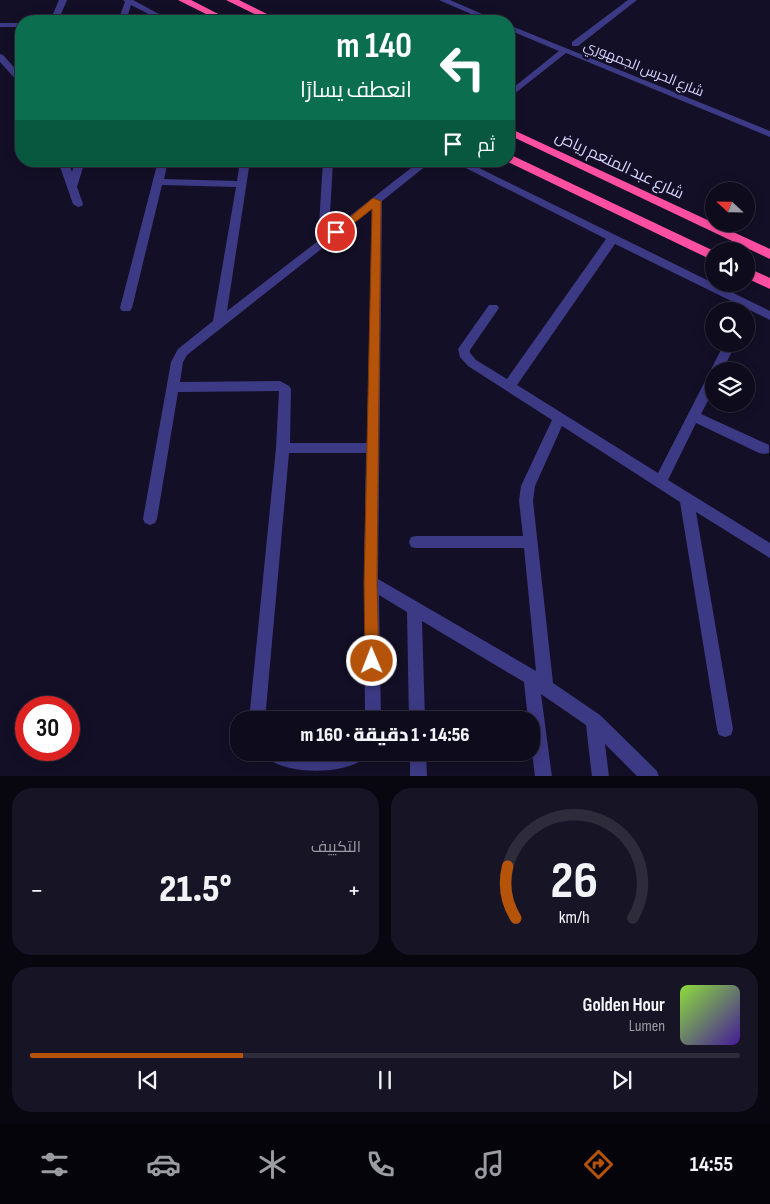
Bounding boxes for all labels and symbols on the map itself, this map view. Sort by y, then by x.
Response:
street label: شارع الحرس الجمهوري [580,37,706,103]
street label: شارع عبد المنعم رياض [552,127,687,204]
north arrow [705,182,755,232]
pin [315,211,357,253]
position arrow [345,634,397,686]
speed limit sign: 30 [15,696,80,761]

